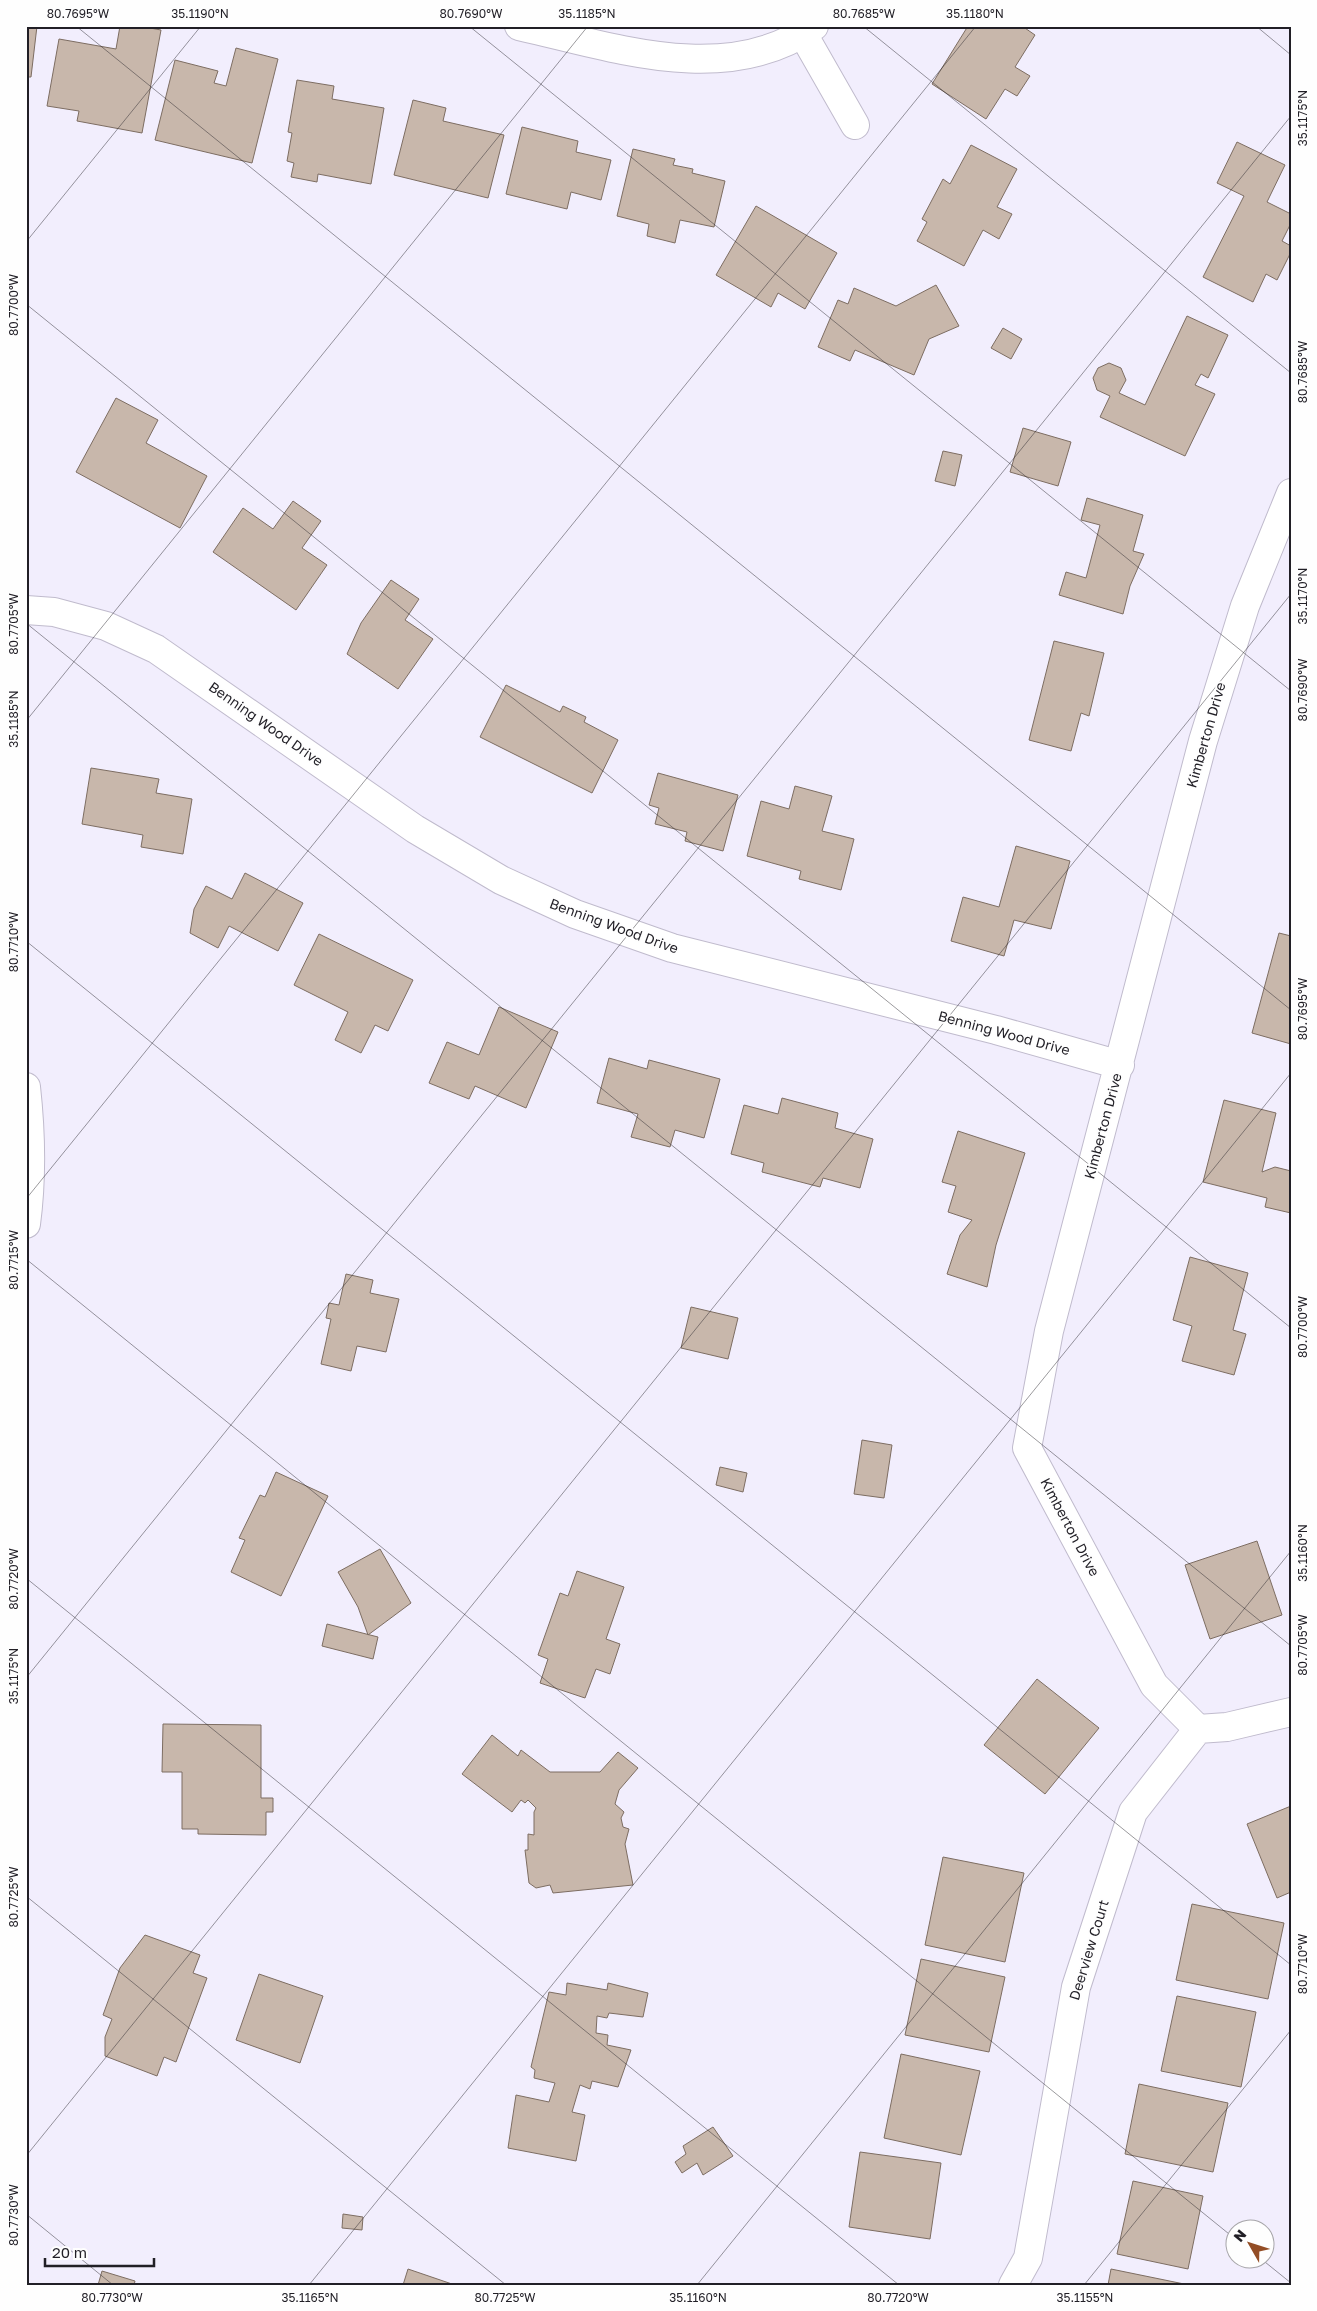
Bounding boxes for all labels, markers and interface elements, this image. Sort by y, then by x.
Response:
text: 80.7695°W [47,6,110,21]
text: 35.1190°N [171,6,229,21]
text: 80.7690°W [440,6,503,21]
text: 35.1185°N [558,6,616,21]
text: 80.7685°W [833,6,896,21]
text: 35.1180°N [946,6,1004,21]
text: 35.1175°N [1295,90,1310,146]
text: 80.7700°W [6,273,21,336]
text: 80.7685°W [1295,340,1310,403]
text: 35.1170°N [1295,568,1310,624]
text: 80.7705°W [6,593,21,655]
text: 80.7690°W [1295,658,1310,721]
street label: Benning Wood Drive [206,678,327,769]
street label: Kimberton Drive [1182,680,1229,790]
text: 35.1185°N [6,690,21,748]
street label: Benning Wood Drive [548,894,681,957]
text: 80.7710°W [6,911,21,972]
text: 80.7695°W [1295,977,1310,1040]
street label: Benning Wood Drive [936,1007,1072,1058]
street label: Kimberton Drive [1080,1071,1125,1181]
text: 80.7715°W [6,1229,21,1290]
text: 80.7700°W [1295,1295,1310,1358]
street label: Kimberton Drive [1037,1475,1104,1579]
text: 35.1160°N [1295,1524,1310,1582]
text: 80.7720°W [6,1548,21,1610]
text: 80.7705°W [1295,1614,1310,1676]
text: 35.1175°N [6,1648,21,1704]
text: 80.7725°W [6,1866,21,1928]
street label: Deerview Court [1065,1898,1112,2002]
text: 80.7710°W [1295,1933,1310,1994]
text: 80.7730°W [6,2184,21,2246]
north arrow [1224,2218,1274,2268]
text: N [1230,2226,1249,2245]
scale bar [45,2236,154,2268]
text: 20 m [52,2243,87,2261]
text: 80.7730°W [81,2290,143,2305]
text: 35.1165°N [281,2290,339,2305]
text: 80.7725°W [474,2290,536,2305]
text: 35.1160°N [669,2290,727,2305]
text: 80.7720°W [867,2290,929,2305]
text: 35.1155°N [1057,2290,1113,2305]

